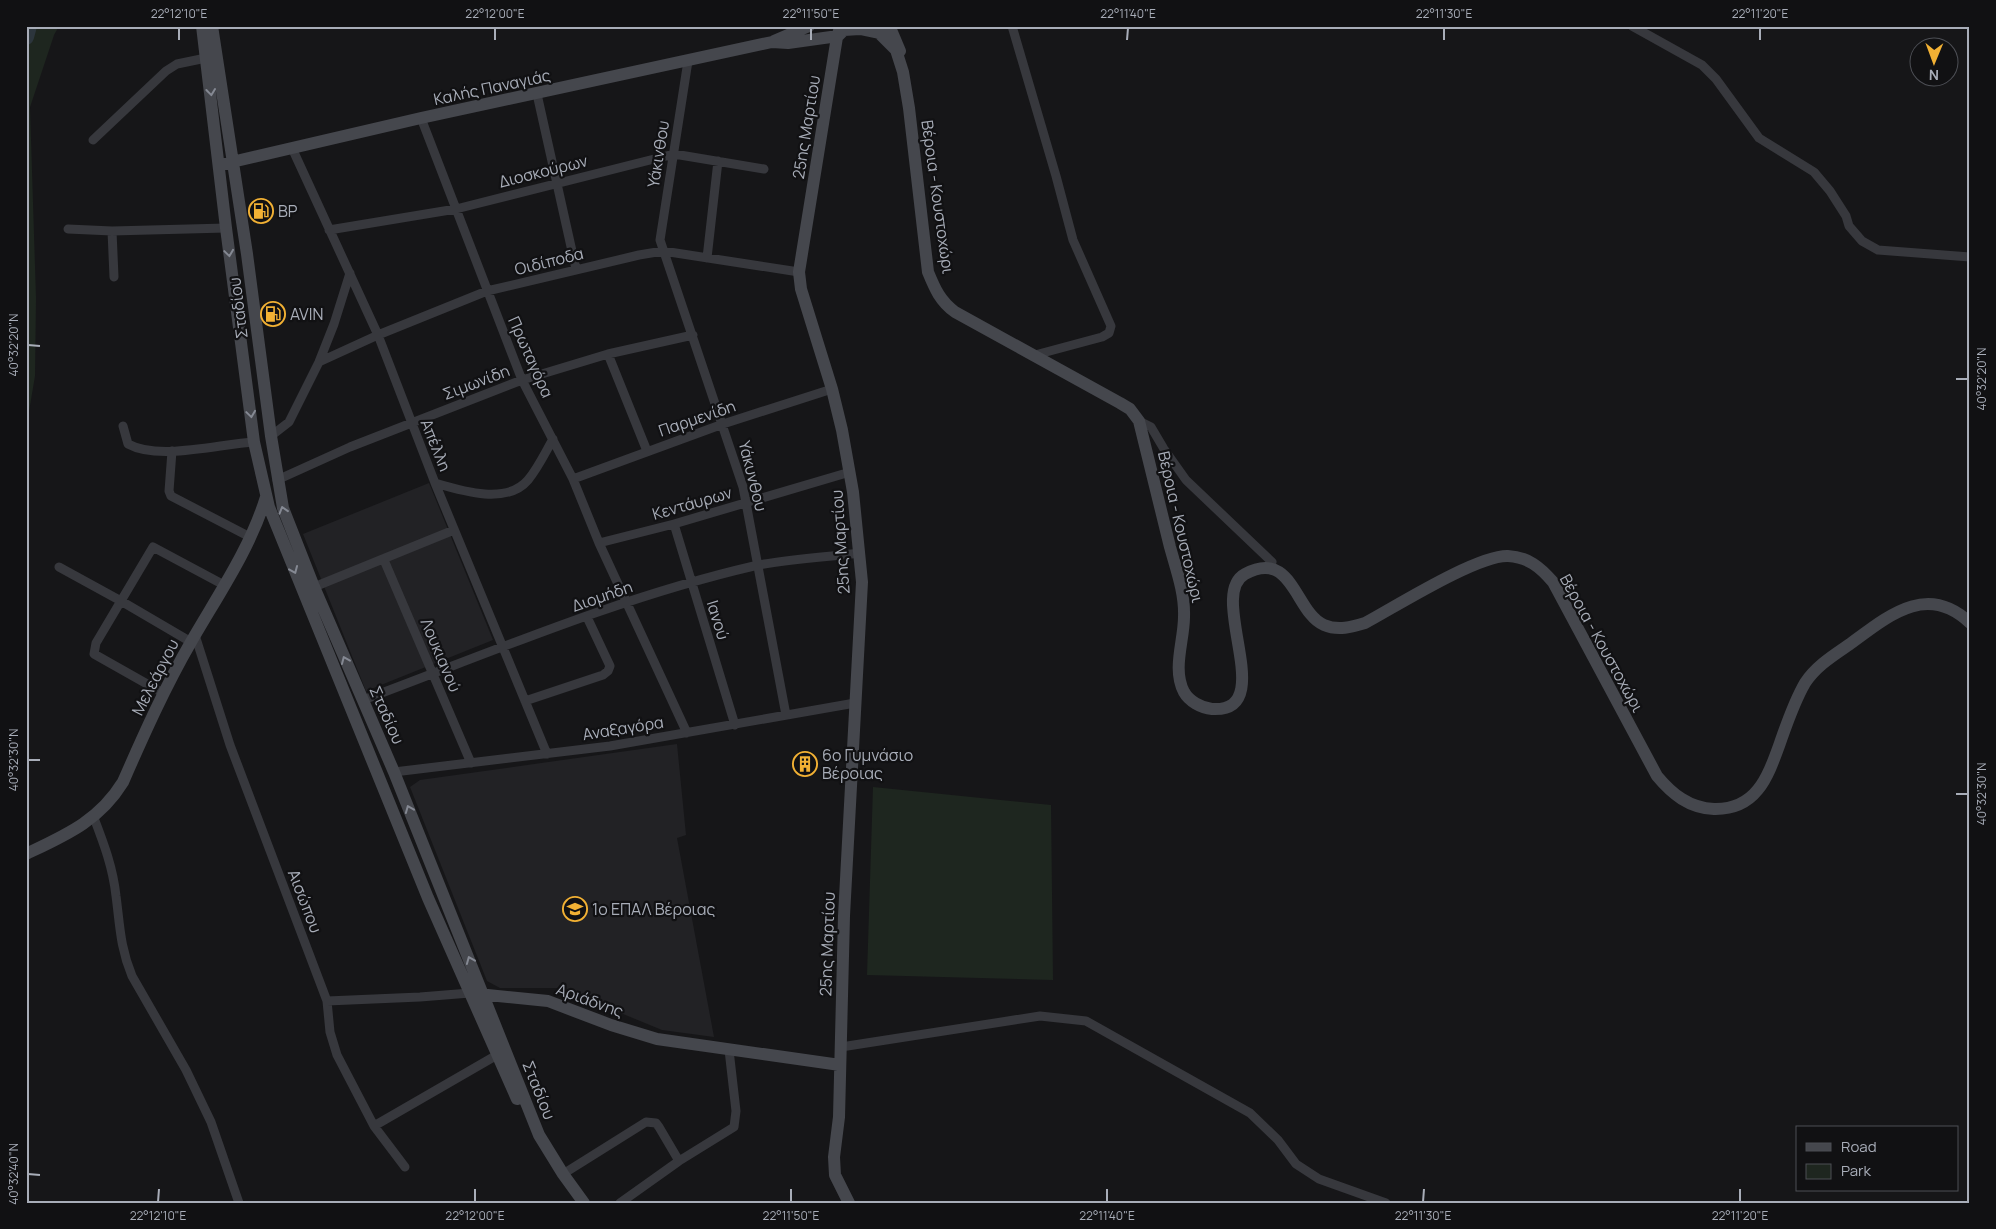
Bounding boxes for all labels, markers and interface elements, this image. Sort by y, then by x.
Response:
text: 22°12'10"E [151,5,208,22]
text: 22°12'00"E [465,5,525,22]
text: 22°11'50"E [783,5,840,22]
text: 22°11'40"E [1100,5,1156,22]
text: 22°11'30"E [1416,5,1472,22]
text: 22°11'20"E [1732,5,1789,22]
north arrow [1908,38,1958,88]
street label: Καλής Παναγιάς [432,64,553,110]
text: N [1929,66,1939,85]
street label: 25ης Μαρτίου [787,74,825,180]
one-way arrow [205,88,216,96]
street label: Υάκινθου [642,119,674,189]
street label: Βέροια - Κουστοχώρι [916,119,960,276]
street label: Διοσκούρων [496,149,590,193]
fuel station icon: BP [248,198,274,224]
place label: BP [278,200,298,222]
street label: Οιδίποδα [512,242,586,280]
one-way arrow [223,250,234,258]
street label: Σταδίου [223,276,253,340]
fuel station icon: AVIN [260,301,286,327]
place label: AVIN [290,303,323,325]
street label: Πρωταγόρα [503,313,559,401]
text: 40°32'20"N [5,314,22,376]
text: 40°32'20"N [1973,348,1990,410]
street label: Σιμωνίδη [439,359,513,405]
street label: Παρμενίδη [656,395,738,441]
one-way arrow [245,411,256,419]
street label: Απέλλη [416,416,456,474]
street label: Υάκυνθου [734,438,772,514]
street label: Βέροια - Κουστοχώρι [1153,449,1209,605]
street label: Κεντάυρων [649,481,735,525]
street label: 25ης Μαρτίου [825,489,855,595]
one-way arrow [279,506,289,514]
one-way arrow [288,565,299,574]
street label: Βέροια - Κουστοχώρι [1555,570,1649,716]
street label: Διομήδη [569,575,635,617]
street label: Ιανού [702,598,734,642]
street label: Λουκιανού [416,615,466,695]
street label: Μελεάργου [126,635,184,719]
one-way arrow [341,656,352,665]
street label: Σταδίου [364,682,410,748]
street label: Αναξαγόρα [581,711,665,745]
text: 40°32'30"N [5,729,22,791]
place label: 6ο Γυμνάσιο Βέροιας [822,744,913,784]
building icon: 6ο Γυμνάσιο Βέροιας [792,751,818,777]
text: 40°32'30"N [1973,763,1990,825]
one-way arrow [405,805,415,814]
street label: Αισώπου [283,866,327,936]
street label: 25ης Μαρτίου [814,891,840,997]
school or university icon: 1ο ΕΠΑΛ Βέροιας [562,896,588,922]
place label: 1ο ΕΠΑΛ Βέροιας [592,898,716,920]
one-way arrow [465,956,476,965]
street label: Αριάδνης [553,978,627,1022]
street label: Σταδίου [517,1057,561,1123]
legend [1796,1126,1958,1192]
text: Road [1841,1136,1877,1157]
text: 40°32'40"N [5,1143,22,1205]
text: Park [1841,1160,1871,1181]
text: 22°12'10"E [130,1207,187,1224]
text: 22°12'00"E [445,1207,505,1224]
text: 22°11'50"E [763,1207,820,1224]
text: 22°11'40"E [1079,1207,1135,1224]
text: 22°11'30"E [1395,1207,1451,1224]
text: 22°11'20"E [1712,1207,1769,1224]

